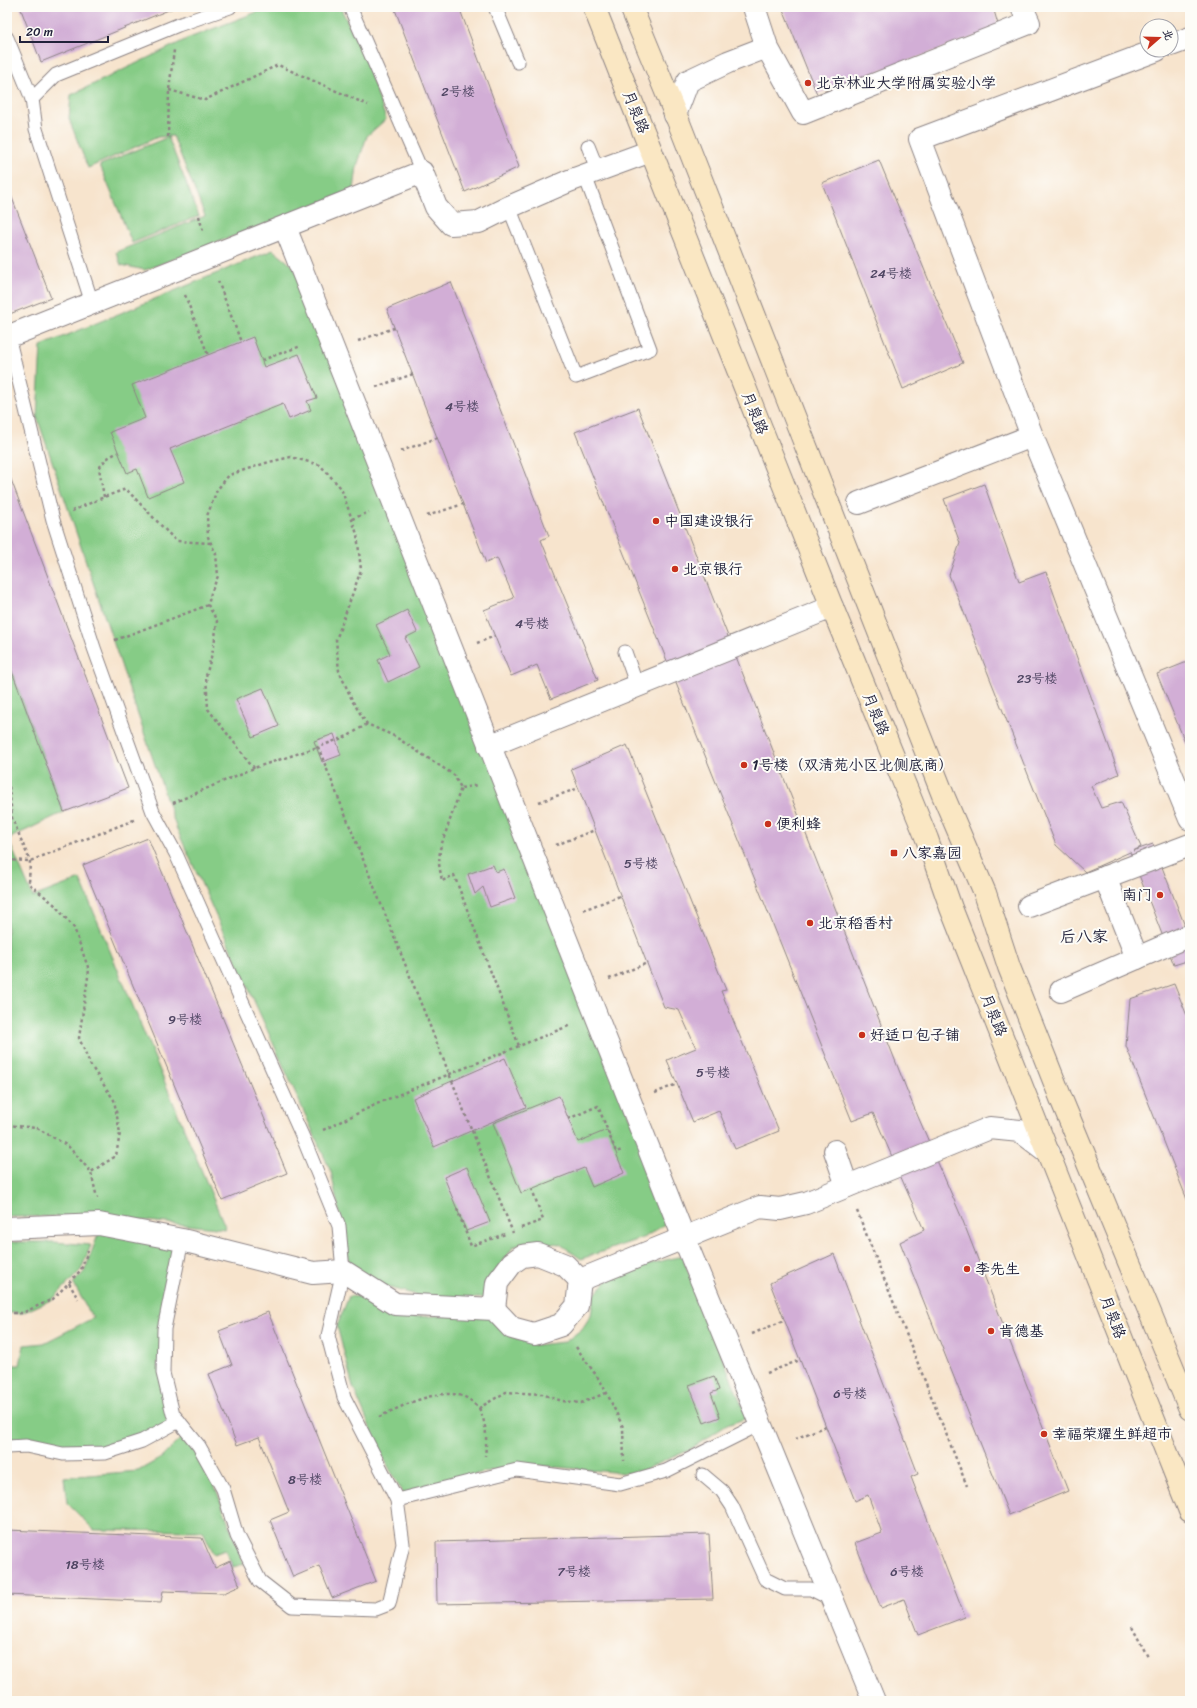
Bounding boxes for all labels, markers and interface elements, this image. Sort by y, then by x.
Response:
scale bar [20,18,108,44]
north arrow [1139,18,1179,58]
text: 20 m [26,21,53,43]
text: 北 [1157,26,1179,43]
place label: 北京林业大学附属实验小学 [816,70,996,96]
marker: 北京林业大学附属实验小学 [803,78,813,88]
house number: 2号楼 [441,80,475,103]
street label: 月泉路 [616,86,656,138]
house number: 24号楼 [870,262,912,285]
street label: 月泉路 [735,387,775,439]
house number: 4号楼 [445,395,479,418]
place label: 中国建设银行 [664,508,754,534]
marker: 中国建设银行 [651,516,661,526]
place label: 北京银行 [683,556,743,582]
marker: 北京银行 [670,564,680,574]
house number: 4号楼 [515,612,549,635]
house number: 23号楼 [1017,667,1057,690]
street label: 月泉路 [856,688,896,740]
place label: 1号楼（双清苑小区北侧底商） [752,752,953,778]
marker: 1号楼（双清苑小区北侧底商） [739,760,749,770]
place label: 便利蜂 [776,811,821,837]
marker: 便利蜂 [763,819,773,829]
place label: 八家嘉园 [902,840,962,866]
marker: 八家嘉园 [889,848,899,858]
house number: 5号楼 [624,852,658,875]
place label: 南门 [1122,882,1152,908]
marker: 南门 [1155,890,1165,900]
place label: 北京稻香村 [818,910,893,936]
marker: 北京稻香村 [805,918,815,928]
district label: 后八家 [1060,922,1108,951]
street label: 月泉路 [974,989,1014,1041]
house number: 9号楼 [168,1008,202,1031]
place label: 好适口包子铺 [870,1022,960,1048]
marker: 好适口包子铺 [857,1030,867,1040]
house number: 5号楼 [696,1061,730,1084]
place label: 李先生 [975,1256,1020,1282]
marker: 李先生 [962,1264,972,1274]
street label: 月泉路 [1093,1291,1133,1343]
place label: 肯德基 [999,1318,1044,1344]
marker: 肯德基 [986,1326,996,1336]
house number: 6号楼 [833,1382,867,1405]
place label: 幸福荣耀生鲜超市 [1052,1421,1172,1447]
marker: 幸福荣耀生鲜超市 [1039,1429,1049,1439]
house number: 8号楼 [288,1468,322,1491]
house number: 18号楼 [65,1553,105,1576]
house number: 7号楼 [557,1560,591,1583]
house number: 6号楼 [890,1560,924,1583]

